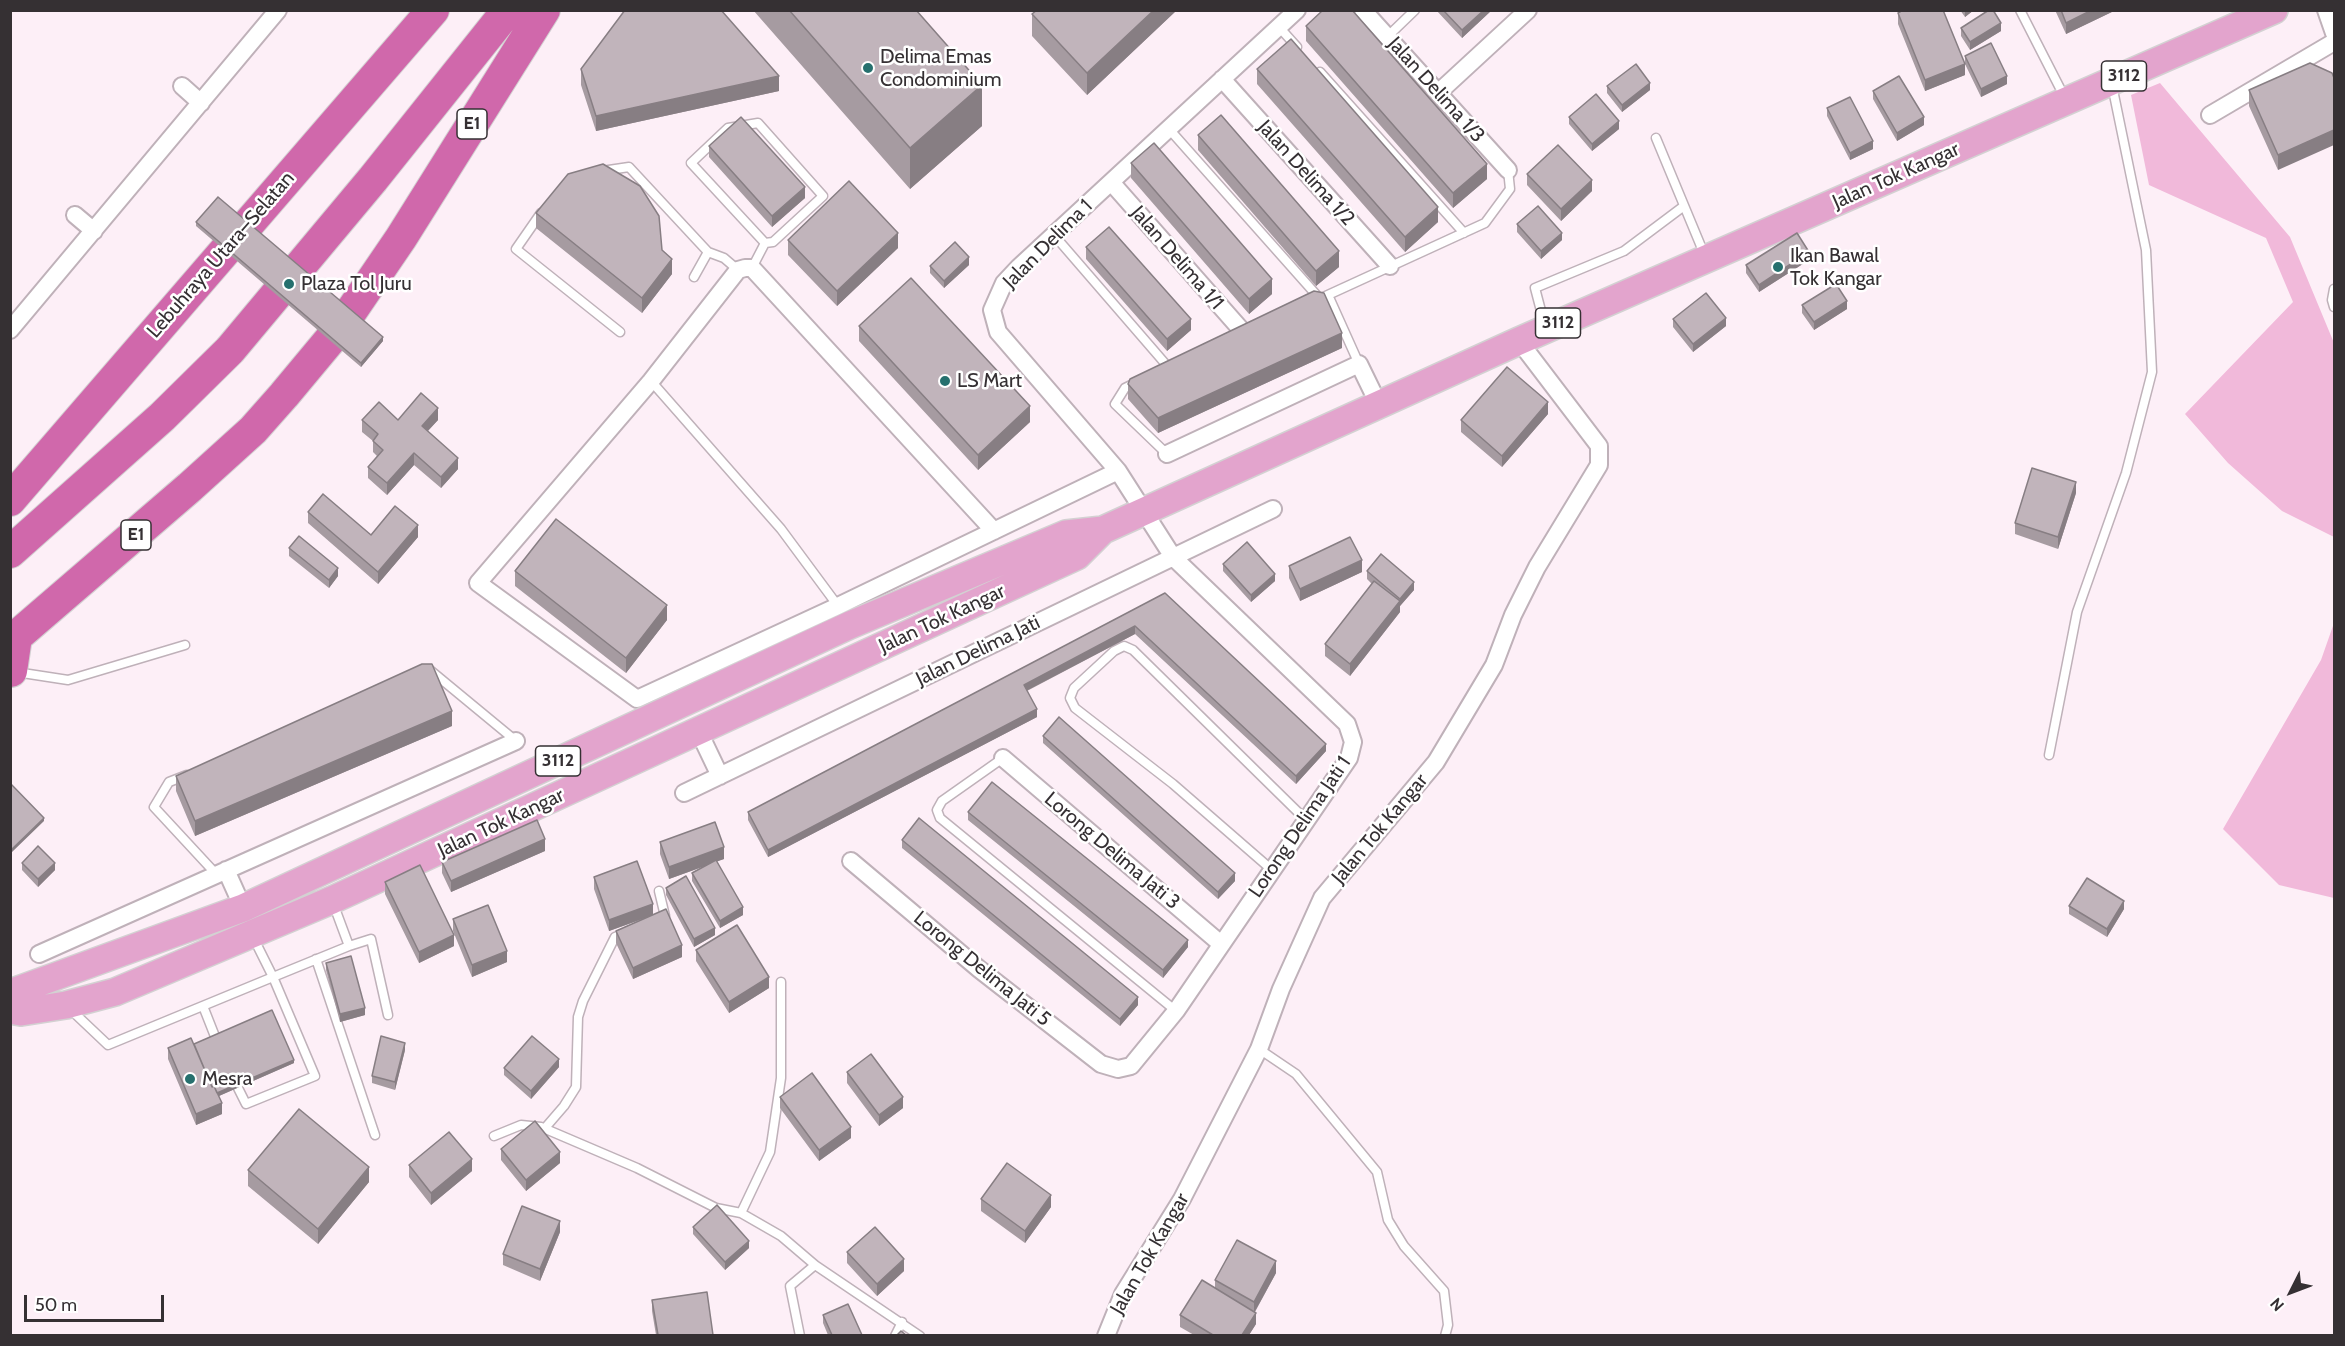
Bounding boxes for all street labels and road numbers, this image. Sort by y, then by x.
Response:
street label: Jalan Delima 1/3 [1382,32,1490,148]
road number: 3112 [2102,61,2146,91]
road number: E1 [457,109,487,139]
street label: Jalan Delima 1/2 [1253,115,1359,231]
street label: Jalan Tok Kangar [1829,137,1963,215]
street label: Lebuhraya Utara–Selatan [142,167,300,343]
street label: Jalan Delima 1 [998,194,1098,294]
street label: Jalan Delima 1/1 [1126,201,1228,315]
road number: 3112 [1536,308,1580,338]
road number: E1 [121,520,151,550]
street label: Jalan Tok Kangar [875,579,1009,659]
street label: Jalan Delima Jati [912,611,1044,691]
road number: 3112 [536,746,580,776]
street label: Lorong Delima Jati 1 [1244,752,1356,902]
street label: Jalan Tok Kangar [1327,769,1433,889]
street label: Jalan Tok Kangar [434,783,568,863]
street label: Lorong Delima Jati 3 [1039,787,1185,915]
street label: Lorong Delima Jati 5 [909,906,1055,1032]
street label: Jalan Tok Kangar [1106,1189,1194,1319]

